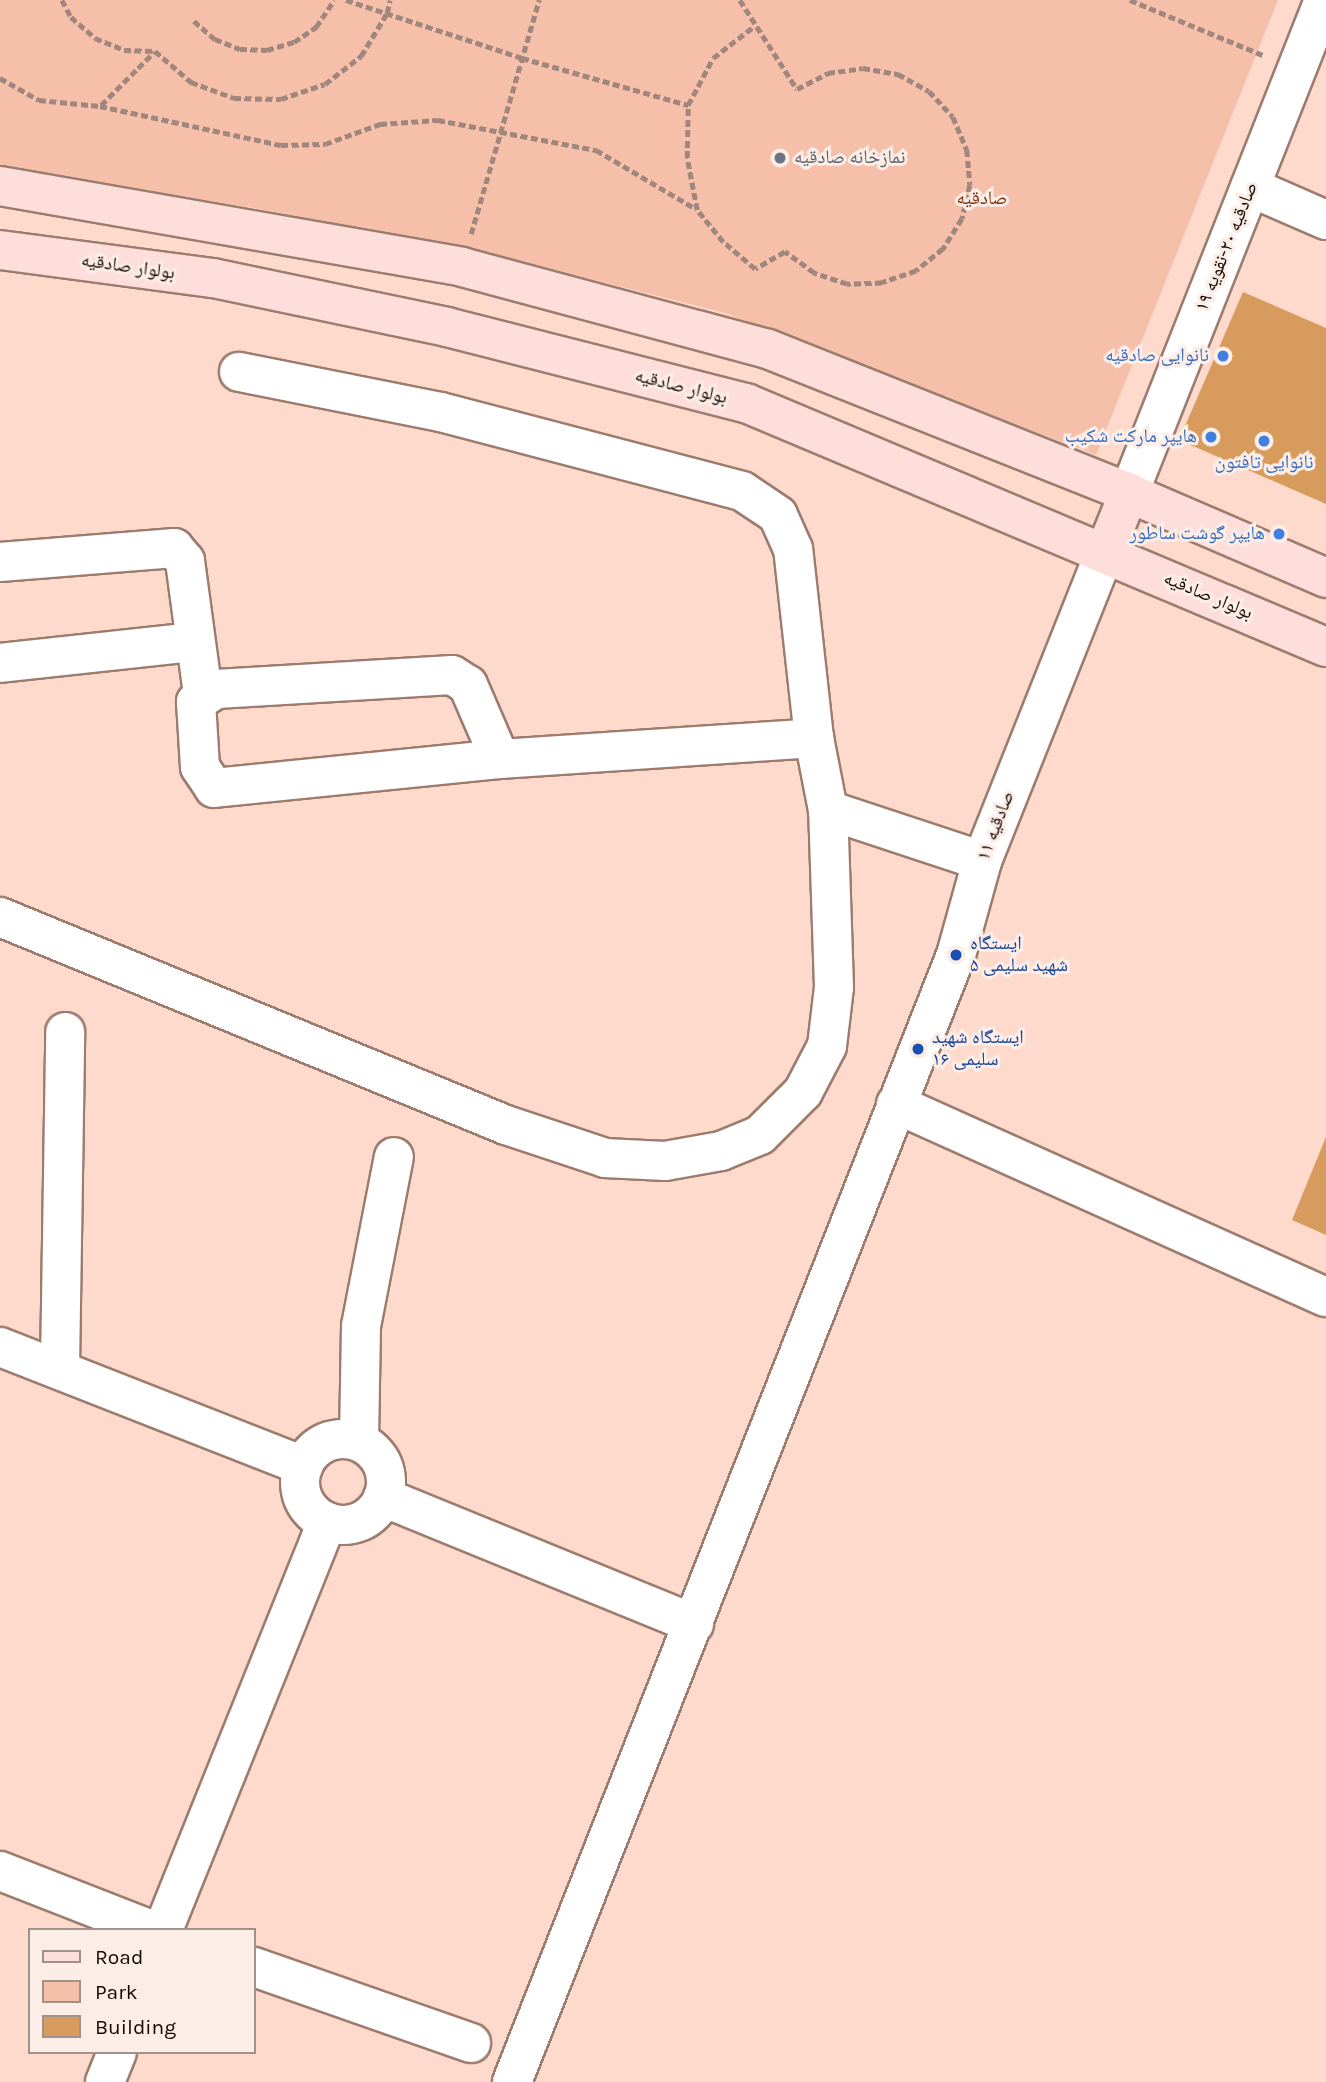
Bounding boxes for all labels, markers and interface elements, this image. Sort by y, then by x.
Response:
place label: نمازخانه صادقیه [794,147,905,169]
marker: نمازخانه صادقیه [772,150,788,166]
street label: صادقیه ۲۰-نقویه ۱۹ [1191,179,1263,315]
park label: صادقیه [956,188,1008,210]
street label: بولوار صادقیه [80,249,176,285]
place label: نانوایی صادقیه [1105,345,1209,367]
marker: نانوایی صادقیه [1215,348,1231,364]
street label: بولوار صادقیه [632,365,730,409]
place label: هایپر مارکت شکیب [1065,426,1197,448]
marker: هایپر مارکت شکیب [1203,429,1219,445]
marker: نانوایی تافتون [1256,433,1272,449]
place label: نانوایی تافتون [1215,452,1313,474]
place label: هایپر گوشت ساطور [1130,523,1265,545]
marker: هایپر گوشت ساطور [1271,526,1287,542]
street label: بولوار صادقیه [1160,567,1256,625]
street label: صادقیه ۱۱ [972,788,1020,864]
place label: ایستگاه شهید سلیمی ۵ [970,933,1068,977]
marker: ایستگاه شهید سلیمی ۵ [948,947,964,963]
place label: ایستگاه شهید سلیمی ۱۶ [932,1027,1024,1071]
marker: ایستگاه شهید سلیمی ۱۶ [910,1041,926,1057]
legend [28,1928,256,2054]
text: Road [95,1945,143,1969]
text: Park [95,1980,138,2004]
text: Building [95,2015,176,2039]

